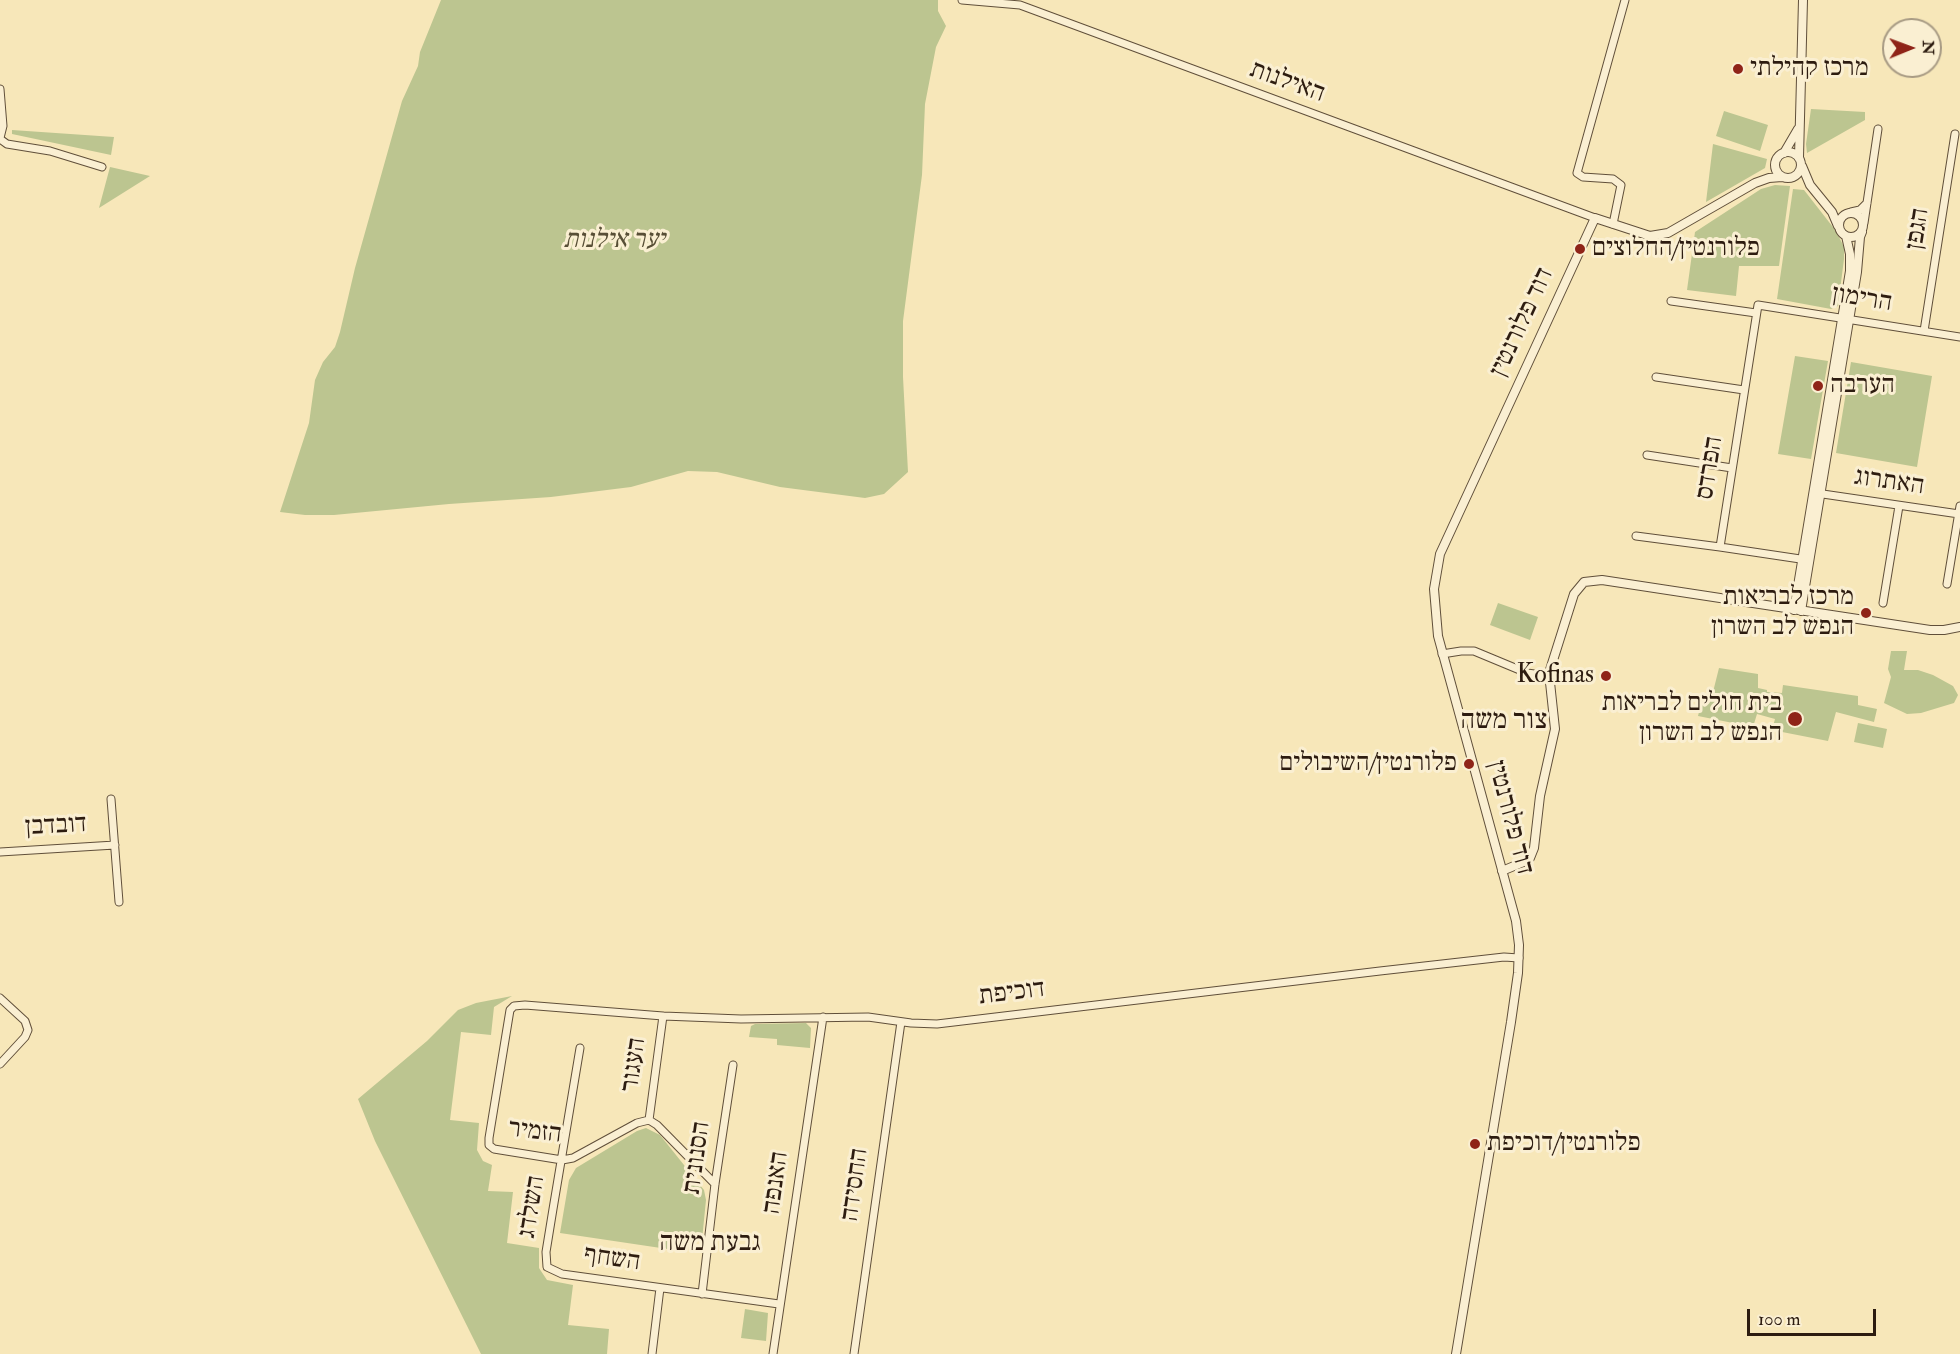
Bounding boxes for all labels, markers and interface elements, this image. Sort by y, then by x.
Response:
north arrow [1882,18,1942,78]
text: N [1918,40,1938,55]
place label: מרכז קהילתי [1750,53,1869,85]
street label: האילנות [1245,55,1329,111]
marker: מרכז קהילתי [1731,62,1745,76]
street label: הגפן [1900,206,1938,252]
park label: יער אילנות [563,225,665,257]
place label: פלורנטין/החלוצים [1592,233,1760,265]
marker: פלורנטין/החלוצים [1573,242,1587,256]
street label: דוד פלורנטין [1484,264,1562,382]
street label: הרימון [1830,280,1894,320]
place label: הערבה [1830,370,1895,402]
marker: הערבה [1811,379,1825,393]
street label: הפרדס [1691,434,1731,502]
street label: האתרוג [1852,463,1926,503]
place label: מרכז לבריאות הנפש לב השרון [1711,582,1854,644]
marker: מרכז לבריאות הנפש לב השרון [1859,606,1873,620]
place label: Kofinas [1516,660,1594,692]
marker: Kofinas [1599,669,1613,683]
place label: בית חולים לבריאות הנפש לב השרון [1602,688,1782,750]
district label: צור משה [1460,705,1548,739]
marker: בית חולים לבריאות הנפש לב השרון [1786,710,1804,728]
place label: פלורנטין/השיבולים [1279,748,1457,780]
marker: פלורנטין/השיבולים [1462,757,1476,771]
street label: דוד פלורנטין [1479,758,1539,878]
street label: דובדבן [24,810,88,844]
street label: דוכיפת [977,974,1047,1014]
street label: העגור [616,1036,654,1094]
street label: הזמיר [507,1114,563,1152]
street label: הסנונית [677,1120,719,1196]
place label: פלורנטין/דוכיפת [1487,1128,1641,1160]
marker: פלורנטין/דוכיפת [1468,1137,1482,1151]
street label: החסידה [835,1146,877,1224]
street label: האנפה [757,1150,797,1216]
street label: השלדג [513,1173,553,1241]
district label: גבעת משה [659,1228,761,1260]
street label: השחף [582,1241,642,1279]
scale bar [1750,1297,1879,1335]
text: 100 m [1758,1308,1801,1331]

